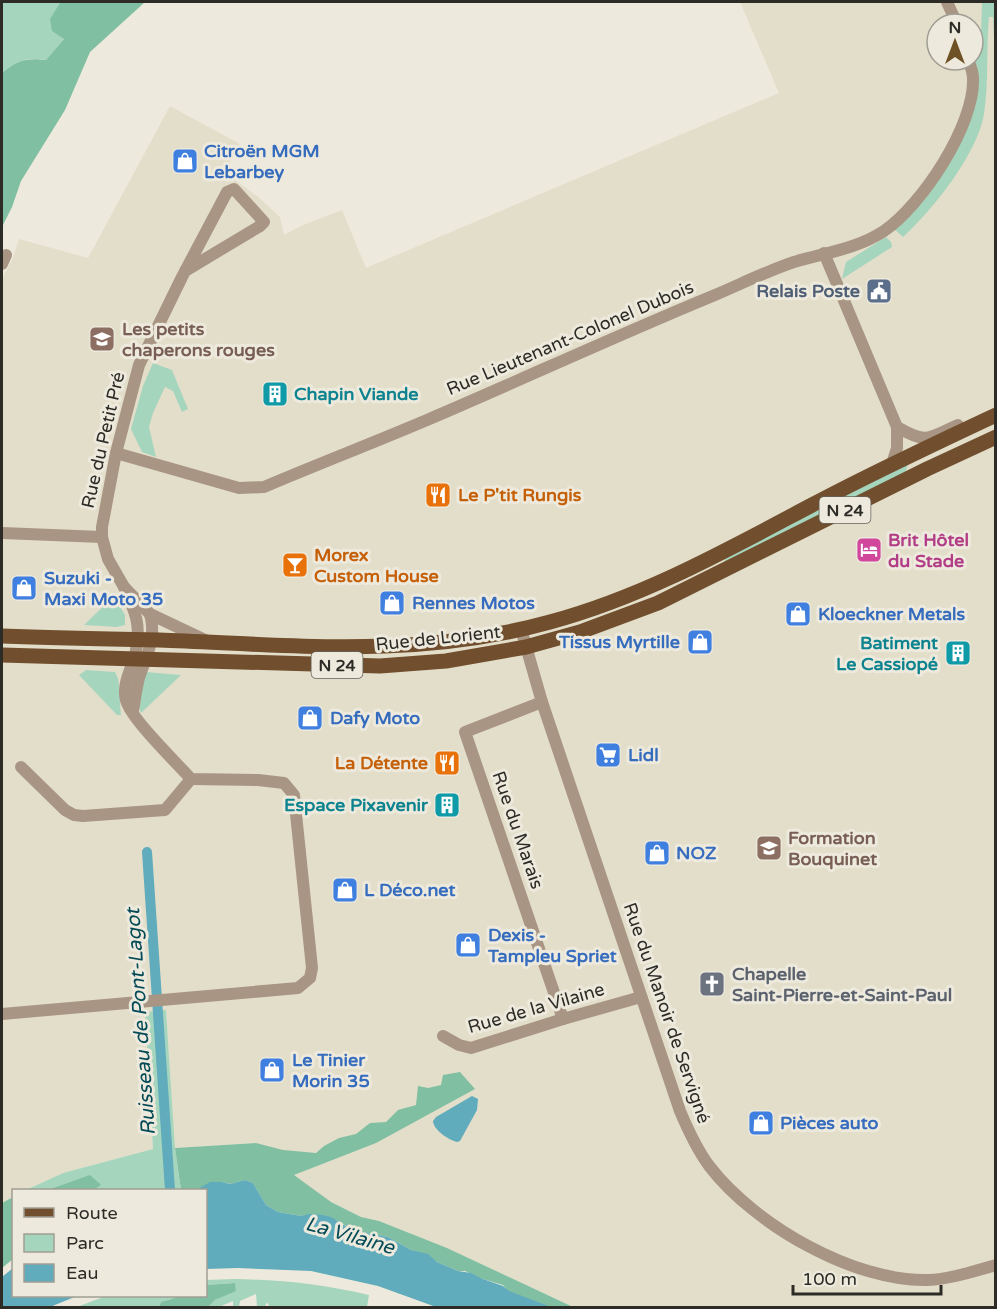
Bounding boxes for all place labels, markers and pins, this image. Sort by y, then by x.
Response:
place label: Citroën MGM Lebarbey [204,140,320,183]
shop icon: Citroën MGM Lebarbey [170,146,200,176]
public building icon: Relais Poste [864,276,894,306]
place label: Relais Poste [756,280,860,302]
place label: Les petits chaperons rouges [122,318,275,361]
school or university icon: Les petits chaperons rouges [87,324,117,354]
building icon: Chapin Viande [260,379,290,409]
place label: Chapin Viande [294,383,419,405]
restaurant icon: Le P'tit Rungis [423,480,453,510]
place label: Le P'tit Rungis [458,484,582,506]
place label: Brit Hôtel du Stade [888,529,969,572]
hotel icon: Brit Hôtel du Stade [854,535,884,565]
place label: Morex Custom House [314,544,439,587]
bar icon: Morex Custom House [280,550,310,580]
place label: Suzuki - Maxi Moto 35 [44,567,163,610]
shop icon: Suzuki - Maxi Moto 35 [9,573,39,603]
shop icon: Rennes Motos [377,588,407,618]
place label: Rennes Motos [412,592,535,614]
shop icon: Kloeckner Metals [783,599,813,629]
place label: Kloeckner Metals [818,603,966,625]
shop icon: Tissus Myrtille [685,627,715,657]
place label: Tissus Myrtille [558,631,680,653]
place label: Batiment Le Cassiopé [836,632,938,675]
building icon: Batiment Le Cassiopé [943,638,973,668]
shop icon: Dafy Moto [295,703,325,733]
place label: Dafy Moto [330,707,420,729]
supermarket icon: Lidl [593,740,623,770]
place label: Lidl [628,744,659,766]
restaurant icon: La Détente [432,748,462,778]
place label: La Détente [335,752,428,774]
building icon: Espace Pixavenir [432,790,462,820]
place label: Espace Pixavenir [284,794,429,816]
place label: Formation Bouquinet [788,827,877,870]
school or university icon: Formation Bouquinet [754,833,784,863]
shop icon: NOZ [642,838,672,868]
place label: NOZ [676,842,717,864]
shop icon: L Déco.net [330,875,360,905]
place label: L Déco.net [364,879,456,901]
place label: Dexis - Tampleu Spriet [487,924,617,967]
shop icon: Dexis - Tampleu Spriet [453,930,483,960]
place label: Chapelle Saint-Pierre-et-Saint-Paul [732,963,952,1006]
church icon: Chapelle Saint-Pierre-et-Saint-Paul [697,969,727,999]
place label: Le Tinier Morin 35 [292,1049,370,1092]
shop icon: Le Tinier Morin 35 [257,1055,287,1085]
shop icon: Pièces auto [746,1108,776,1138]
place label: Pièces auto [780,1112,878,1134]

